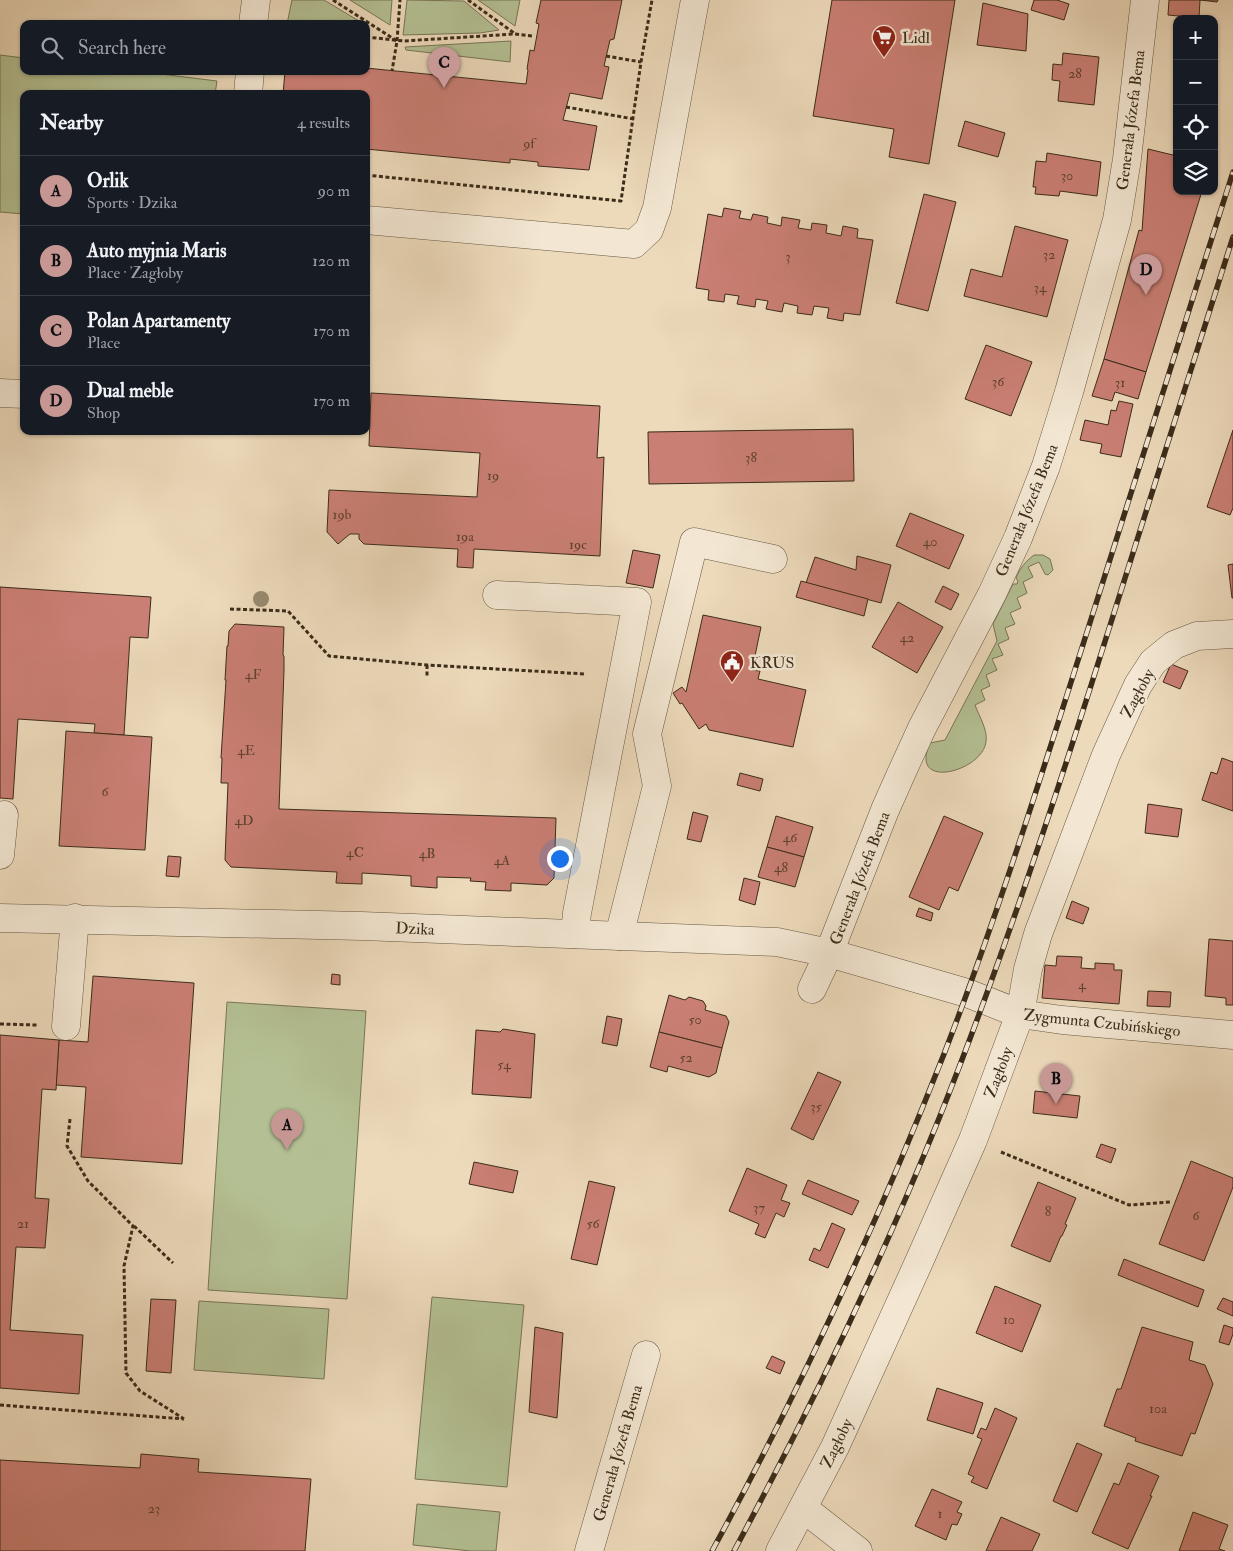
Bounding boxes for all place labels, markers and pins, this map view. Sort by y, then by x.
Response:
supermarket icon: Lidl [871,24,897,58]
place label: Lidl [902,28,930,48]
pin: C [428,47,460,88]
pin: D [1130,254,1162,295]
public building icon: KRUS [719,649,745,683]
place label: KRUS [750,653,795,673]
pin: B [1040,1063,1072,1104]
pin: A [271,1109,303,1150]

